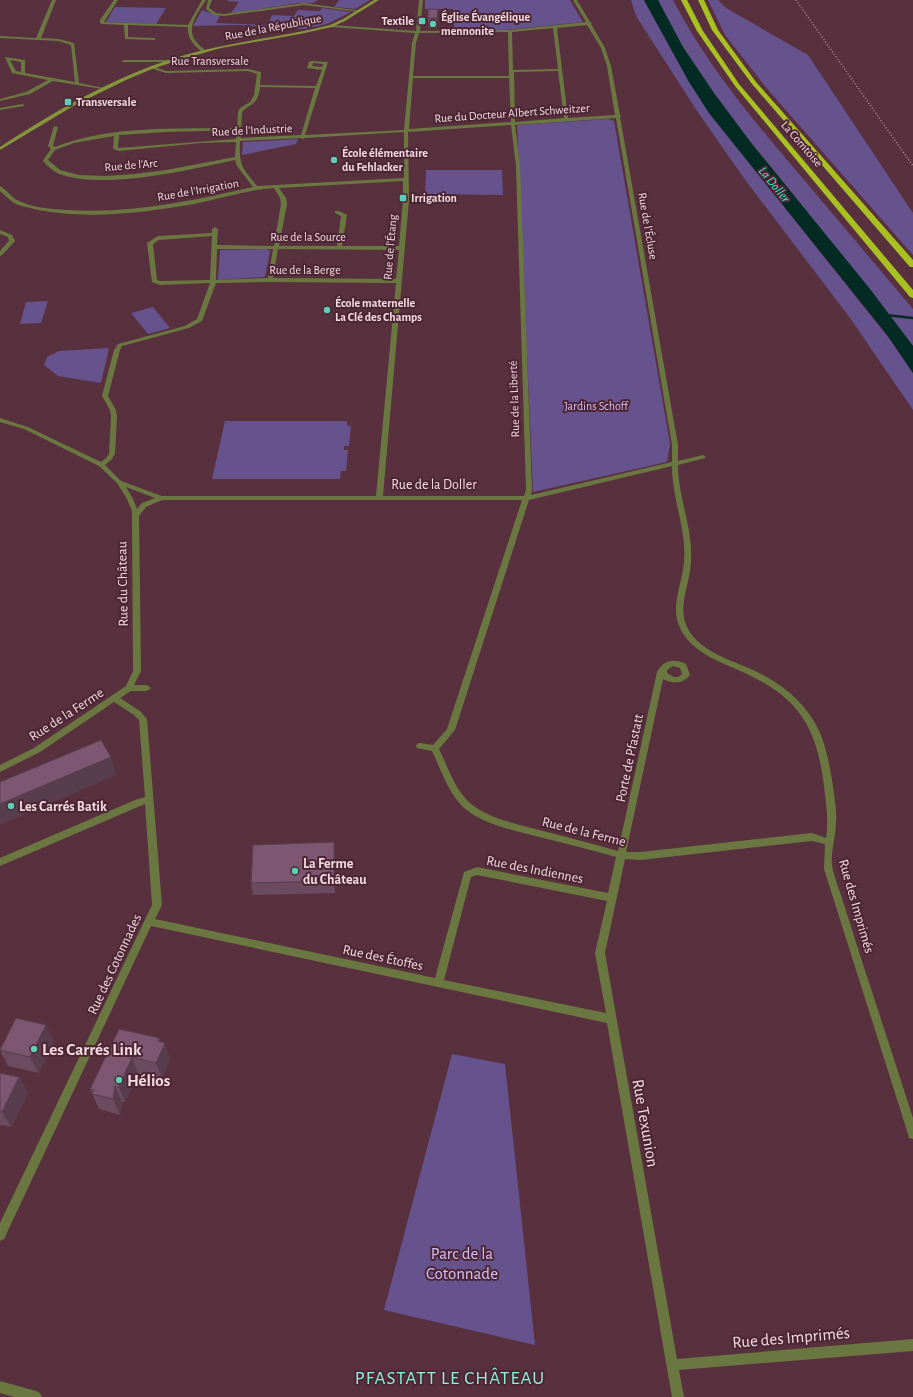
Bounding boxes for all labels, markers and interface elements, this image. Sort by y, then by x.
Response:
place label: Église Évangélique mennonite [441,9,531,37]
street label: Rue de la République [224,12,322,42]
place label: Textile [382,15,414,27]
marker: Textile [417,16,427,26]
marker: Église Évangélique mennonite [428,19,438,29]
street label: Rue Transversale [171,55,249,67]
place label: Transversale [76,96,137,108]
marker: Transversale [63,97,73,107]
street label: Rue du Docteur Albert Schweitzer [434,102,590,124]
street label: La Comtoise [779,119,825,169]
street label: Rue de l'Industrie [211,122,293,138]
place label: École élémentaire du Fehlacker [342,145,428,173]
marker: École élémentaire du Fehlacker [329,155,339,165]
street label: Rue de l'Arc [104,157,158,173]
water label: La Doller [756,165,792,206]
street label: Rue de l'Irrigation [156,177,240,203]
street label: Rue de l'Écluse [636,191,661,260]
place label: Irrigation [411,192,457,204]
marker: Irrigation [398,193,408,203]
street label: Rue de l'Étang [380,214,399,280]
street label: Rue de la Source [270,231,346,243]
street label: Rue de la Berge [269,264,341,276]
place label: École maternelle La Clé des Champs [335,295,422,323]
marker: École maternelle La Clé des Champs [322,305,332,315]
street label: Rue de la Liberté [507,360,521,438]
park label: Jardins Schoff [564,400,629,412]
street label: Rue de la Doller [391,478,477,492]
street label: Rue du Château [115,541,131,627]
street label: Rue de la Ferme [27,686,106,744]
street label: Porte de Pfastatt [614,712,646,804]
place label: Les Carrés Batik [19,800,107,814]
marker: Les Carrés Batik [6,801,16,811]
street label: Rue de la Ferme [540,815,627,849]
street label: Rue des Indiennes [485,854,584,886]
place label: La Ferme du Château [303,857,367,887]
street label: Rue des Imprimés [836,858,876,955]
marker: La Ferme du Château [290,866,300,876]
street label: Rue des Cotonnades [86,912,144,1017]
street label: Rue des Étoffes [341,940,425,973]
place label: Les Carrés Link [42,1041,142,1058]
marker: Les Carrés Link [29,1044,39,1054]
place label: Hélios [127,1072,171,1089]
marker: Hélios [114,1075,124,1085]
street label: Rue Texunion [629,1078,662,1168]
park label: Parc de la Cotonnade [426,1245,498,1282]
street label: Rue des Imprimés [732,1324,851,1351]
district label: PFASTATT LE CHÂTEAU [355,1367,545,1388]

